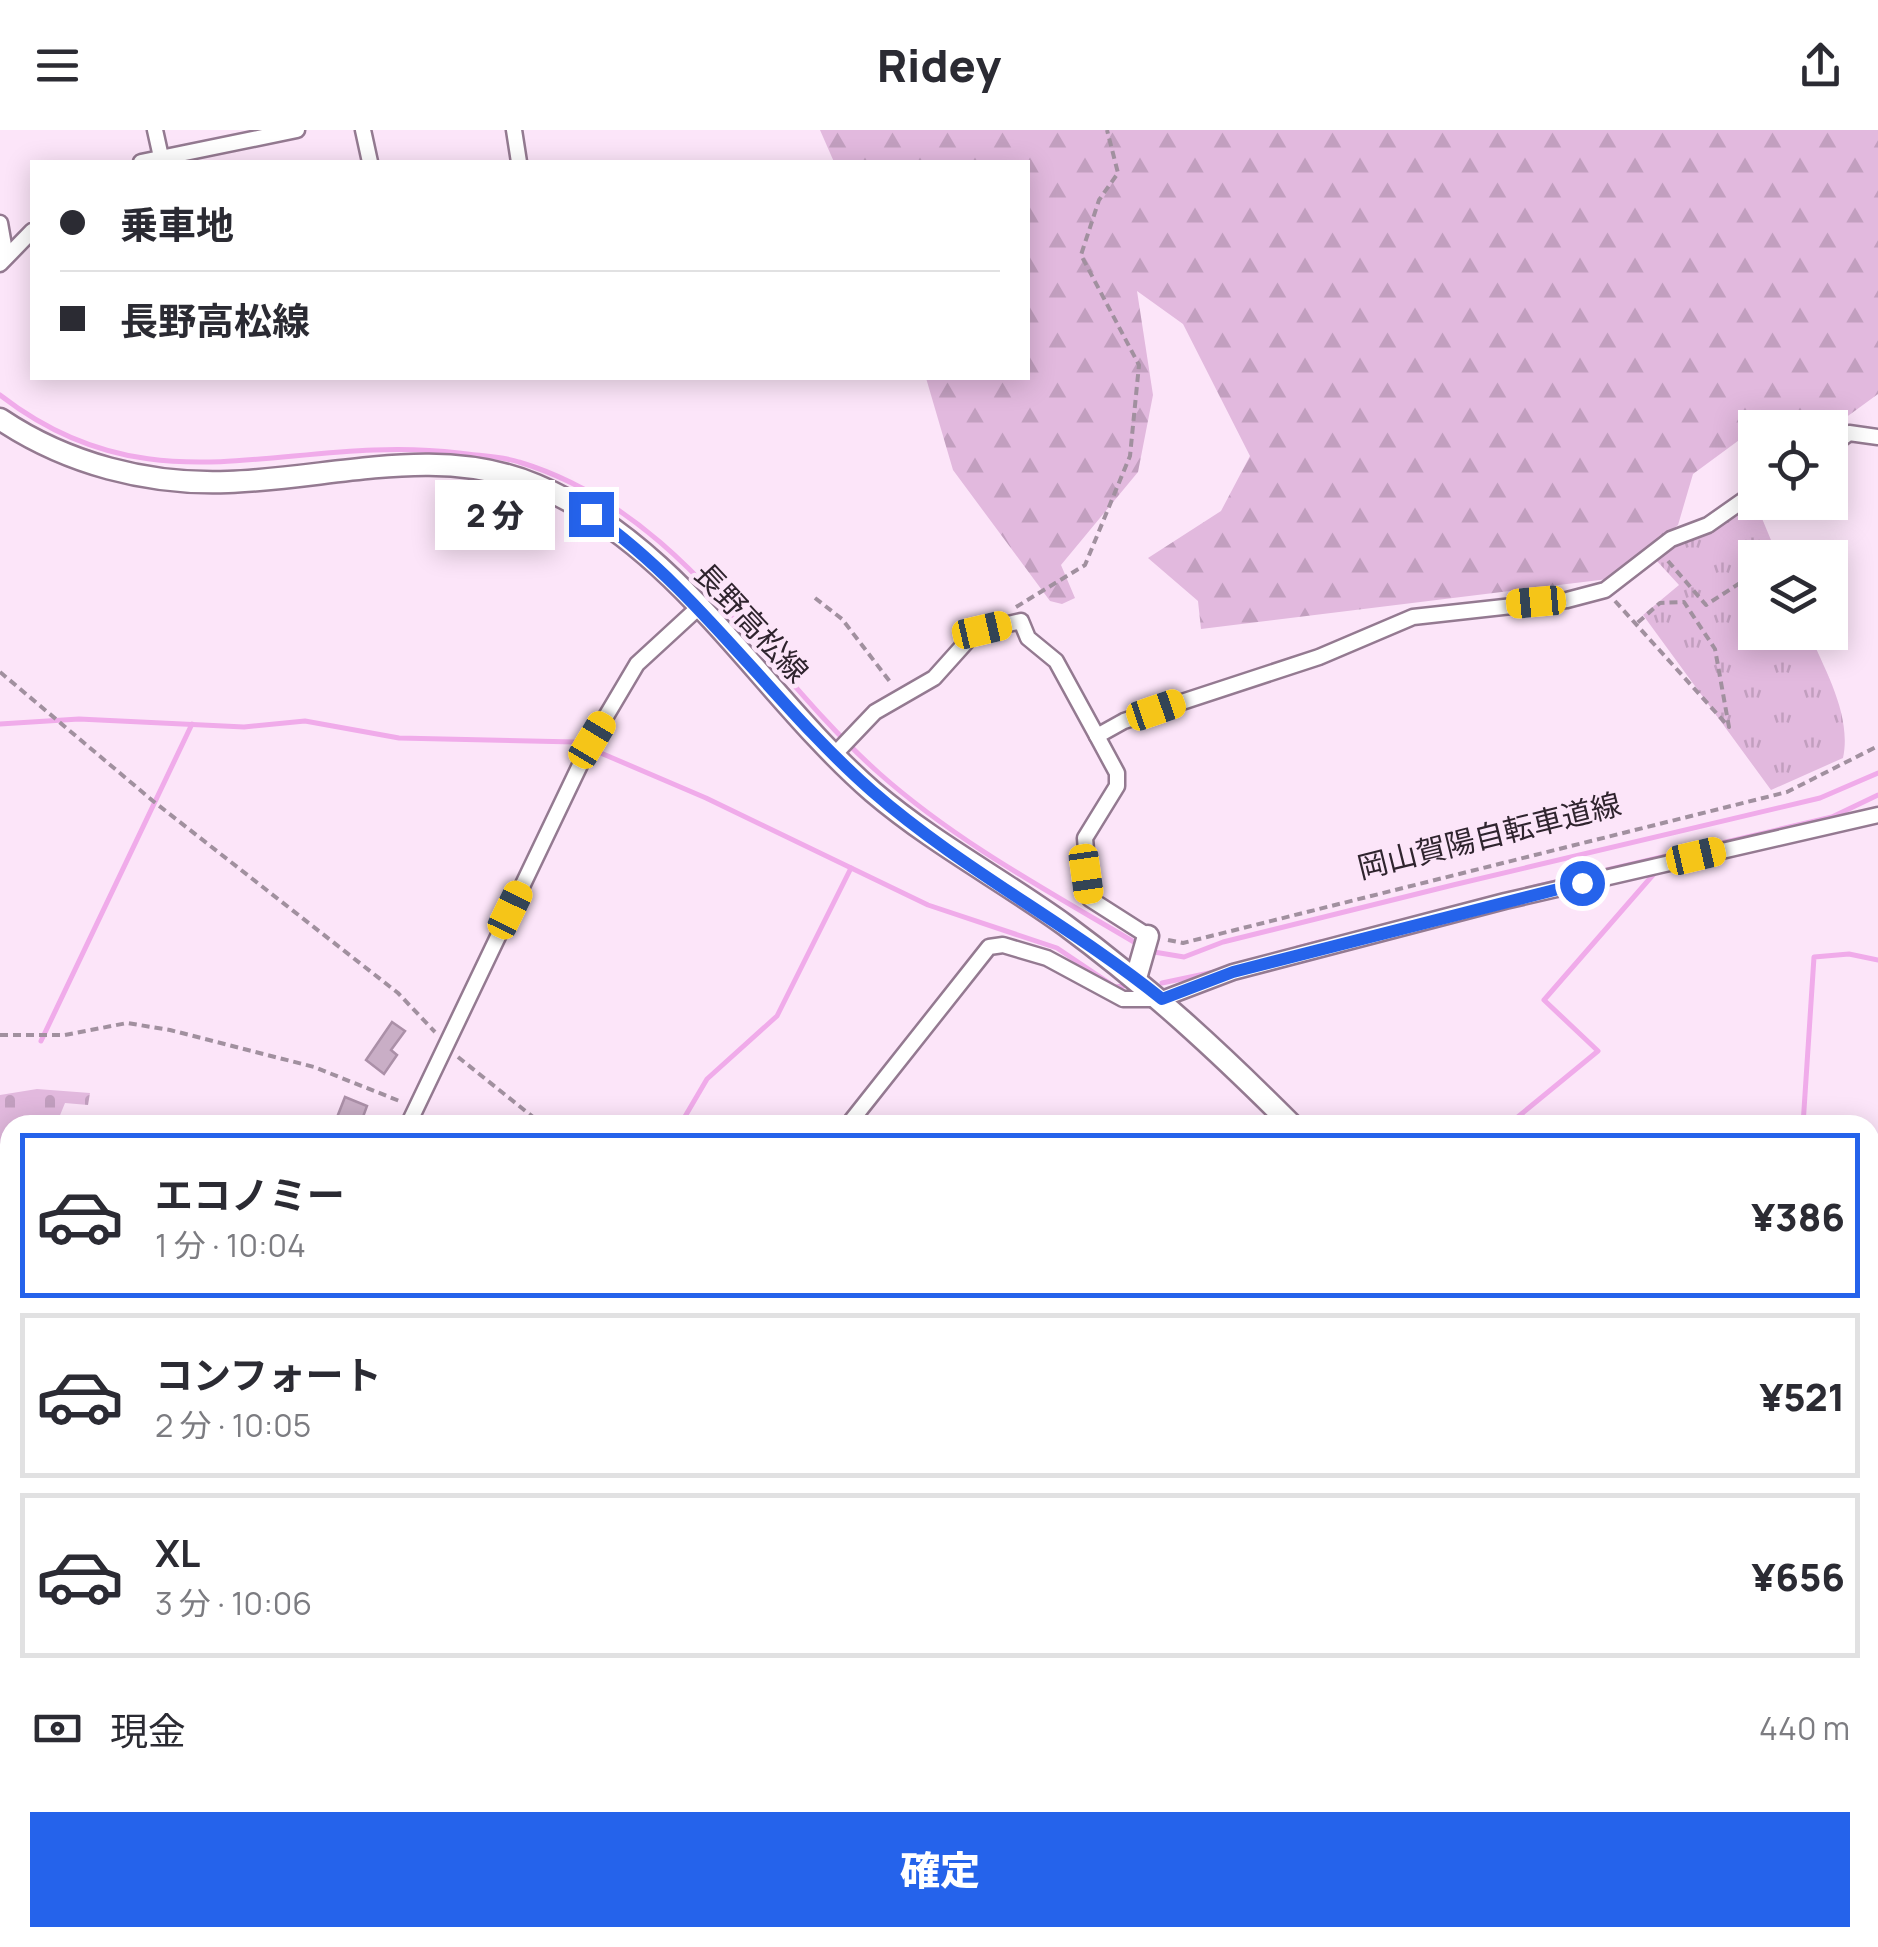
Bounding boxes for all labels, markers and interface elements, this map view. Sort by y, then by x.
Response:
text: Ridey [877,34,1001,96]
icon: menu [30,38,85,93]
icon: share [1793,38,1848,93]
text: 乗車地 [120,198,234,250]
text: 長野高松線 [120,294,310,346]
map controls [1738,410,1848,650]
button: locate [1738,410,1848,520]
callout: 2 分 [436,479,556,549]
route end [569,492,614,537]
text: 2 分 [466,493,524,537]
button: layers [1738,540,1848,650]
street label: 長野高松線 [686,553,818,691]
car [1505,584,1567,620]
car [949,609,1015,651]
car [1123,686,1189,734]
car [564,707,620,773]
street label: 岡山賀陽自転車道線 [1353,782,1625,888]
car [1663,835,1729,877]
car [1067,842,1105,906]
route start [1560,861,1605,906]
car [483,876,537,944]
text: エコノミー [155,1168,345,1220]
icon: car [35,1171,125,1261]
text: ¥386 [1751,1190,1845,1242]
text: 1 分 · 10:04 [155,1223,306,1267]
text: コンフォート [155,1348,382,1400]
icon: car [35,1351,125,1441]
text: ¥521 [1759,1370,1845,1422]
text: 2 分 · 10:05 [155,1403,311,1447]
text: XL [155,1526,200,1578]
icon: car [35,1531,125,1621]
text: ¥656 [1751,1550,1845,1602]
text: 3 分 · 10:06 [155,1581,312,1625]
icon: cash [30,1701,85,1756]
text: 現金 [110,1704,186,1756]
text: 440 m [1759,1706,1850,1750]
button: 確定 [30,1812,1850,1927]

